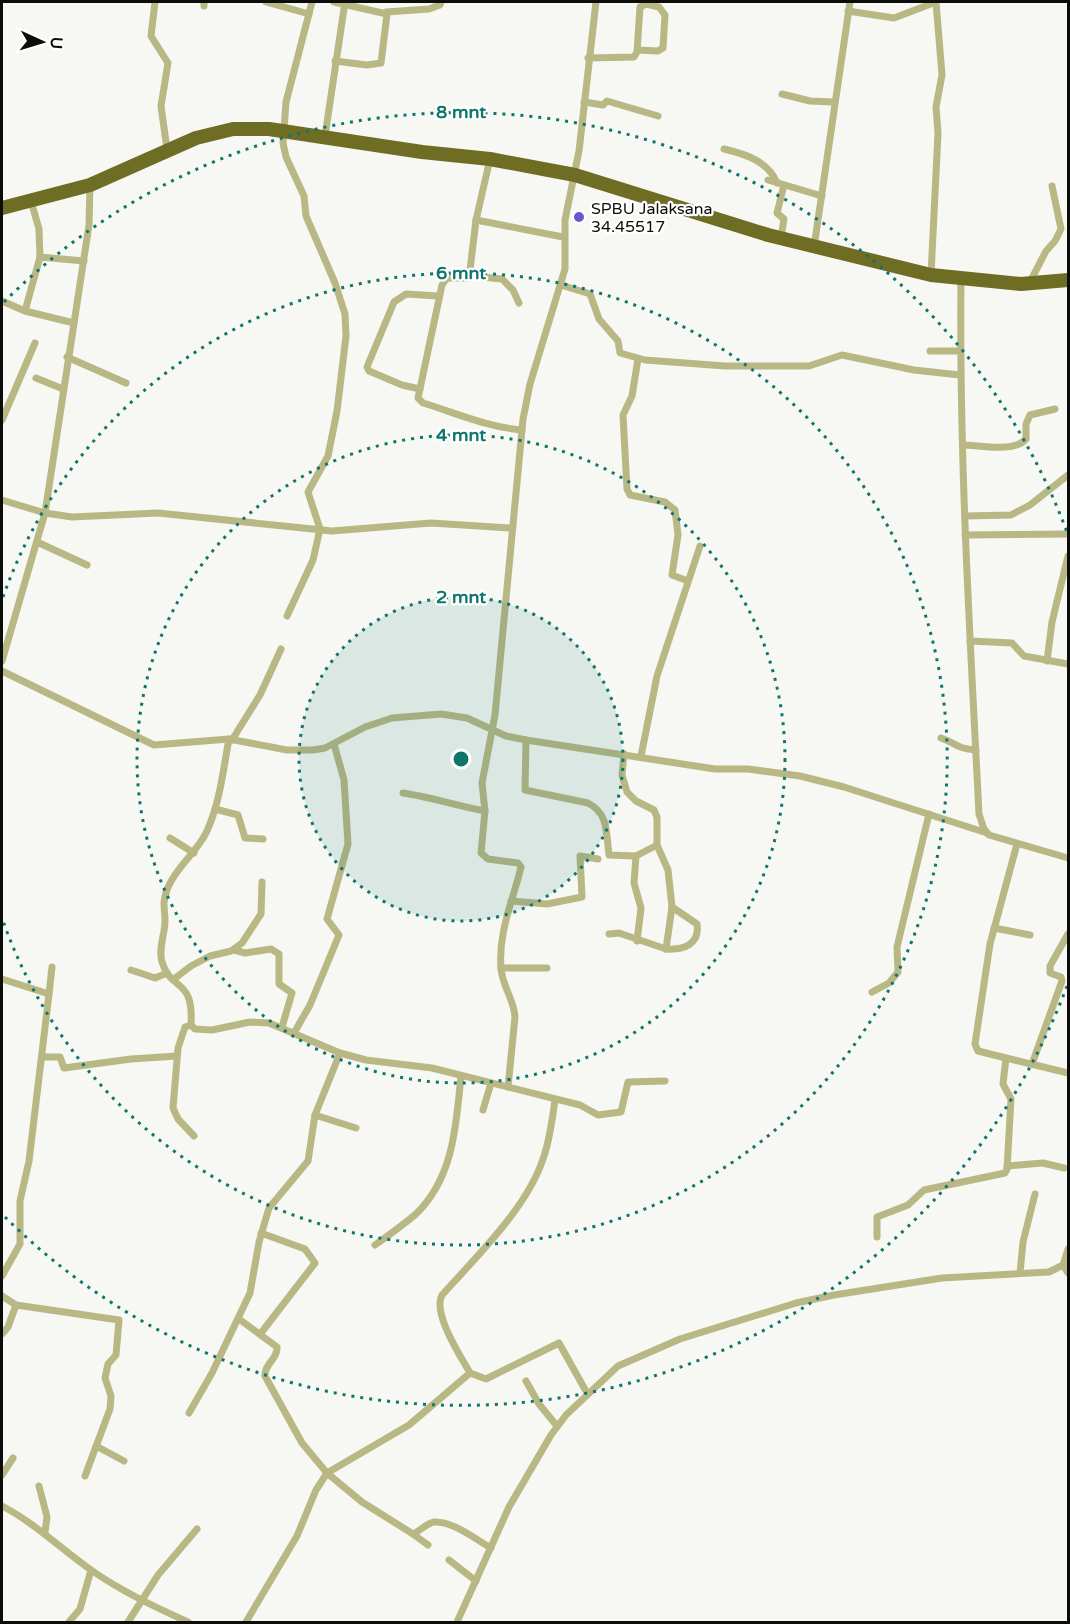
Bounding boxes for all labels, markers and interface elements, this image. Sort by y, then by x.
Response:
north arrow [12,12,72,72]
text: U [46,36,66,50]
text: 8 mnt [436,101,486,123]
place label: SPBU Jalaksana 34.45517 [591,199,712,237]
marker: SPBU Jalaksana 34.45517 [572,210,586,224]
text: 6 mnt [436,262,486,284]
text: 4 mnt [436,424,486,446]
text: 2 mnt [436,586,486,608]
centre of rings [451,749,471,769]

